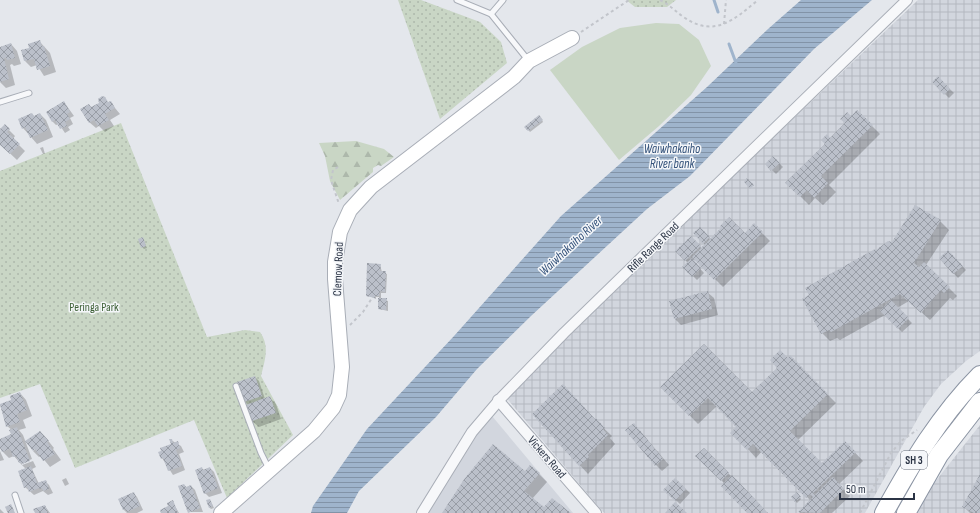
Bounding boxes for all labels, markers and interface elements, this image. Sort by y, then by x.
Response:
water label: Waiwhakaiho River bank [644,141,701,172]
water label: Waiwhakaiho River [536,212,607,279]
street label: Rifle Range Road [624,219,682,276]
street label: Clemow Road [330,242,347,296]
park label: Peringa Park [69,300,119,315]
street label: Vickers Road [524,433,569,482]
road number: SH 3 [901,451,927,469]
scale bar [840,475,914,501]
text: 50 m [846,482,866,497]

